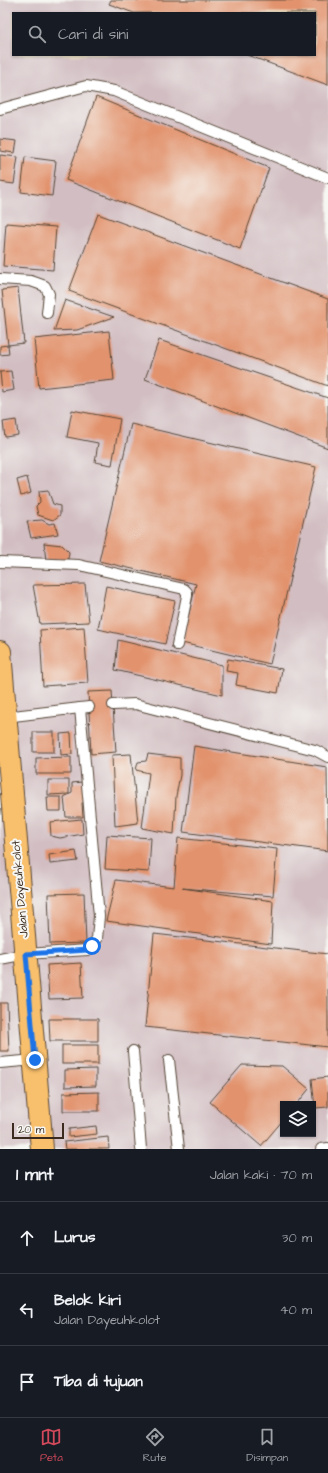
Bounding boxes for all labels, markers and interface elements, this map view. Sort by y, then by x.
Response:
search box [12,12,316,56]
icon: search [26,23,48,45]
text: Cari di sini [58,24,128,45]
street label: Jalan Dayeuhkolot [7,839,34,938]
route start [83,937,101,955]
route end [26,1051,44,1069]
map controls [280,1101,316,1137]
button: layers [280,1101,316,1137]
scale bar [12,1121,64,1140]
text: 20 m [18,1122,44,1137]
text: 1 mnt [16,1163,54,1187]
text: Jalan kaki · 70 m [210,1166,312,1184]
icon: ahead [16,1227,38,1249]
text: Lurus [54,1227,95,1248]
text: 30 m [282,1229,312,1247]
text: Belok kiri [54,1290,121,1311]
icon: left [16,1299,38,1321]
text: 40 m [280,1301,312,1319]
text: Jalan Dayeuhkolot [54,1311,160,1329]
icon: arrive [16,1371,38,1393]
text: Tiba di tujuan [54,1371,143,1392]
tab: Peta [40,1426,63,1465]
tab: Rute [143,1426,167,1465]
tab: Disimpan [246,1426,288,1465]

